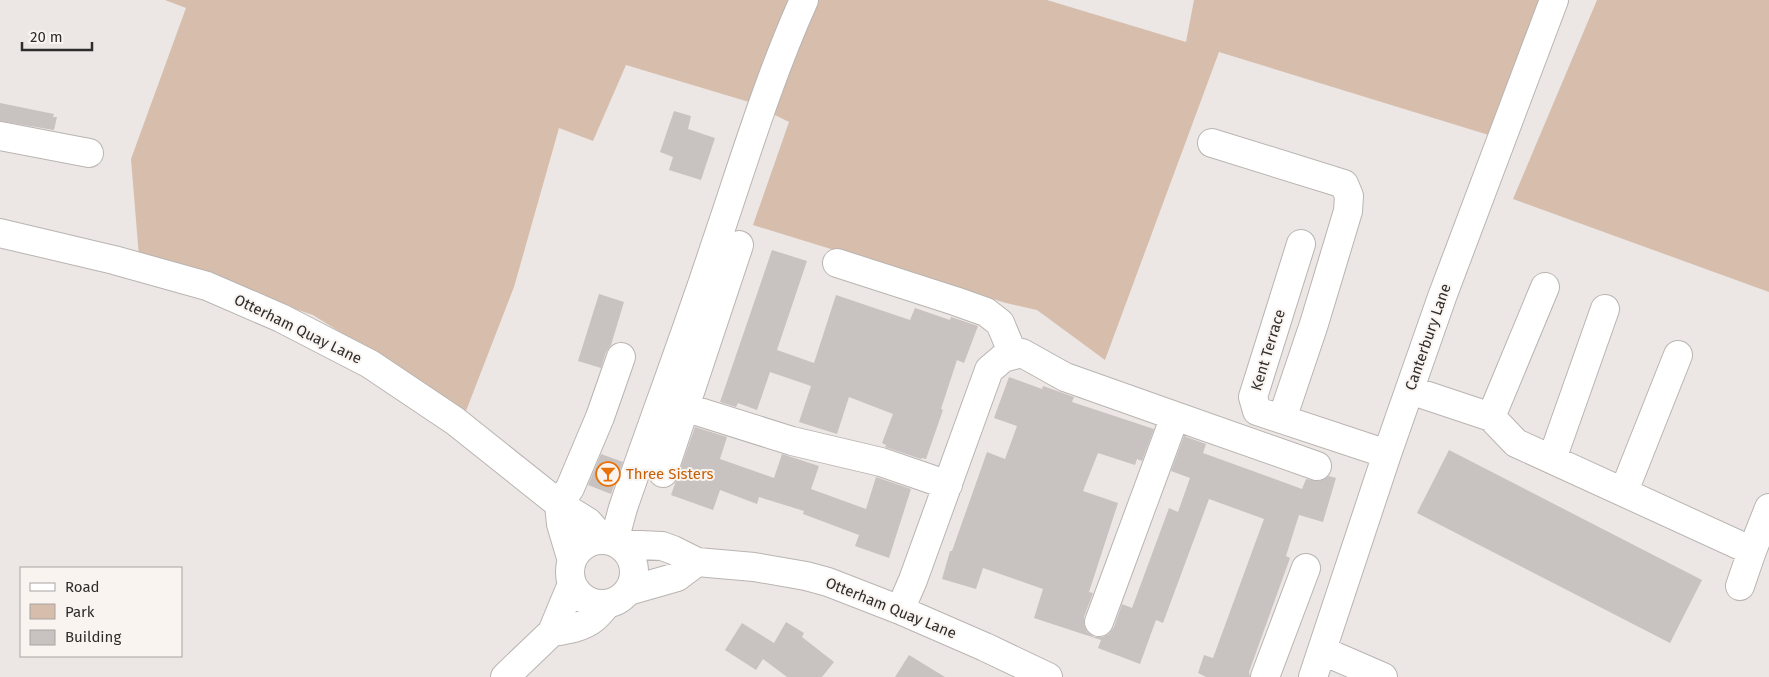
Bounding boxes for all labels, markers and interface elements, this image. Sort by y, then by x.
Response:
scale bar [22,20,92,52]
text: 20 m [30,28,63,46]
street label: Canterbury Lane [1401,281,1455,393]
street label: Otterham Quay Lane [231,290,365,368]
street label: Kent Terrace [1247,307,1289,393]
bar icon: Three Sisters [595,461,621,487]
place label: Three Sisters [626,465,714,483]
legend [20,567,182,657]
street label: Otterham Quay Lane [823,574,959,642]
text: Road [65,578,100,596]
text: Park [65,603,95,621]
text: Building [65,628,121,646]

